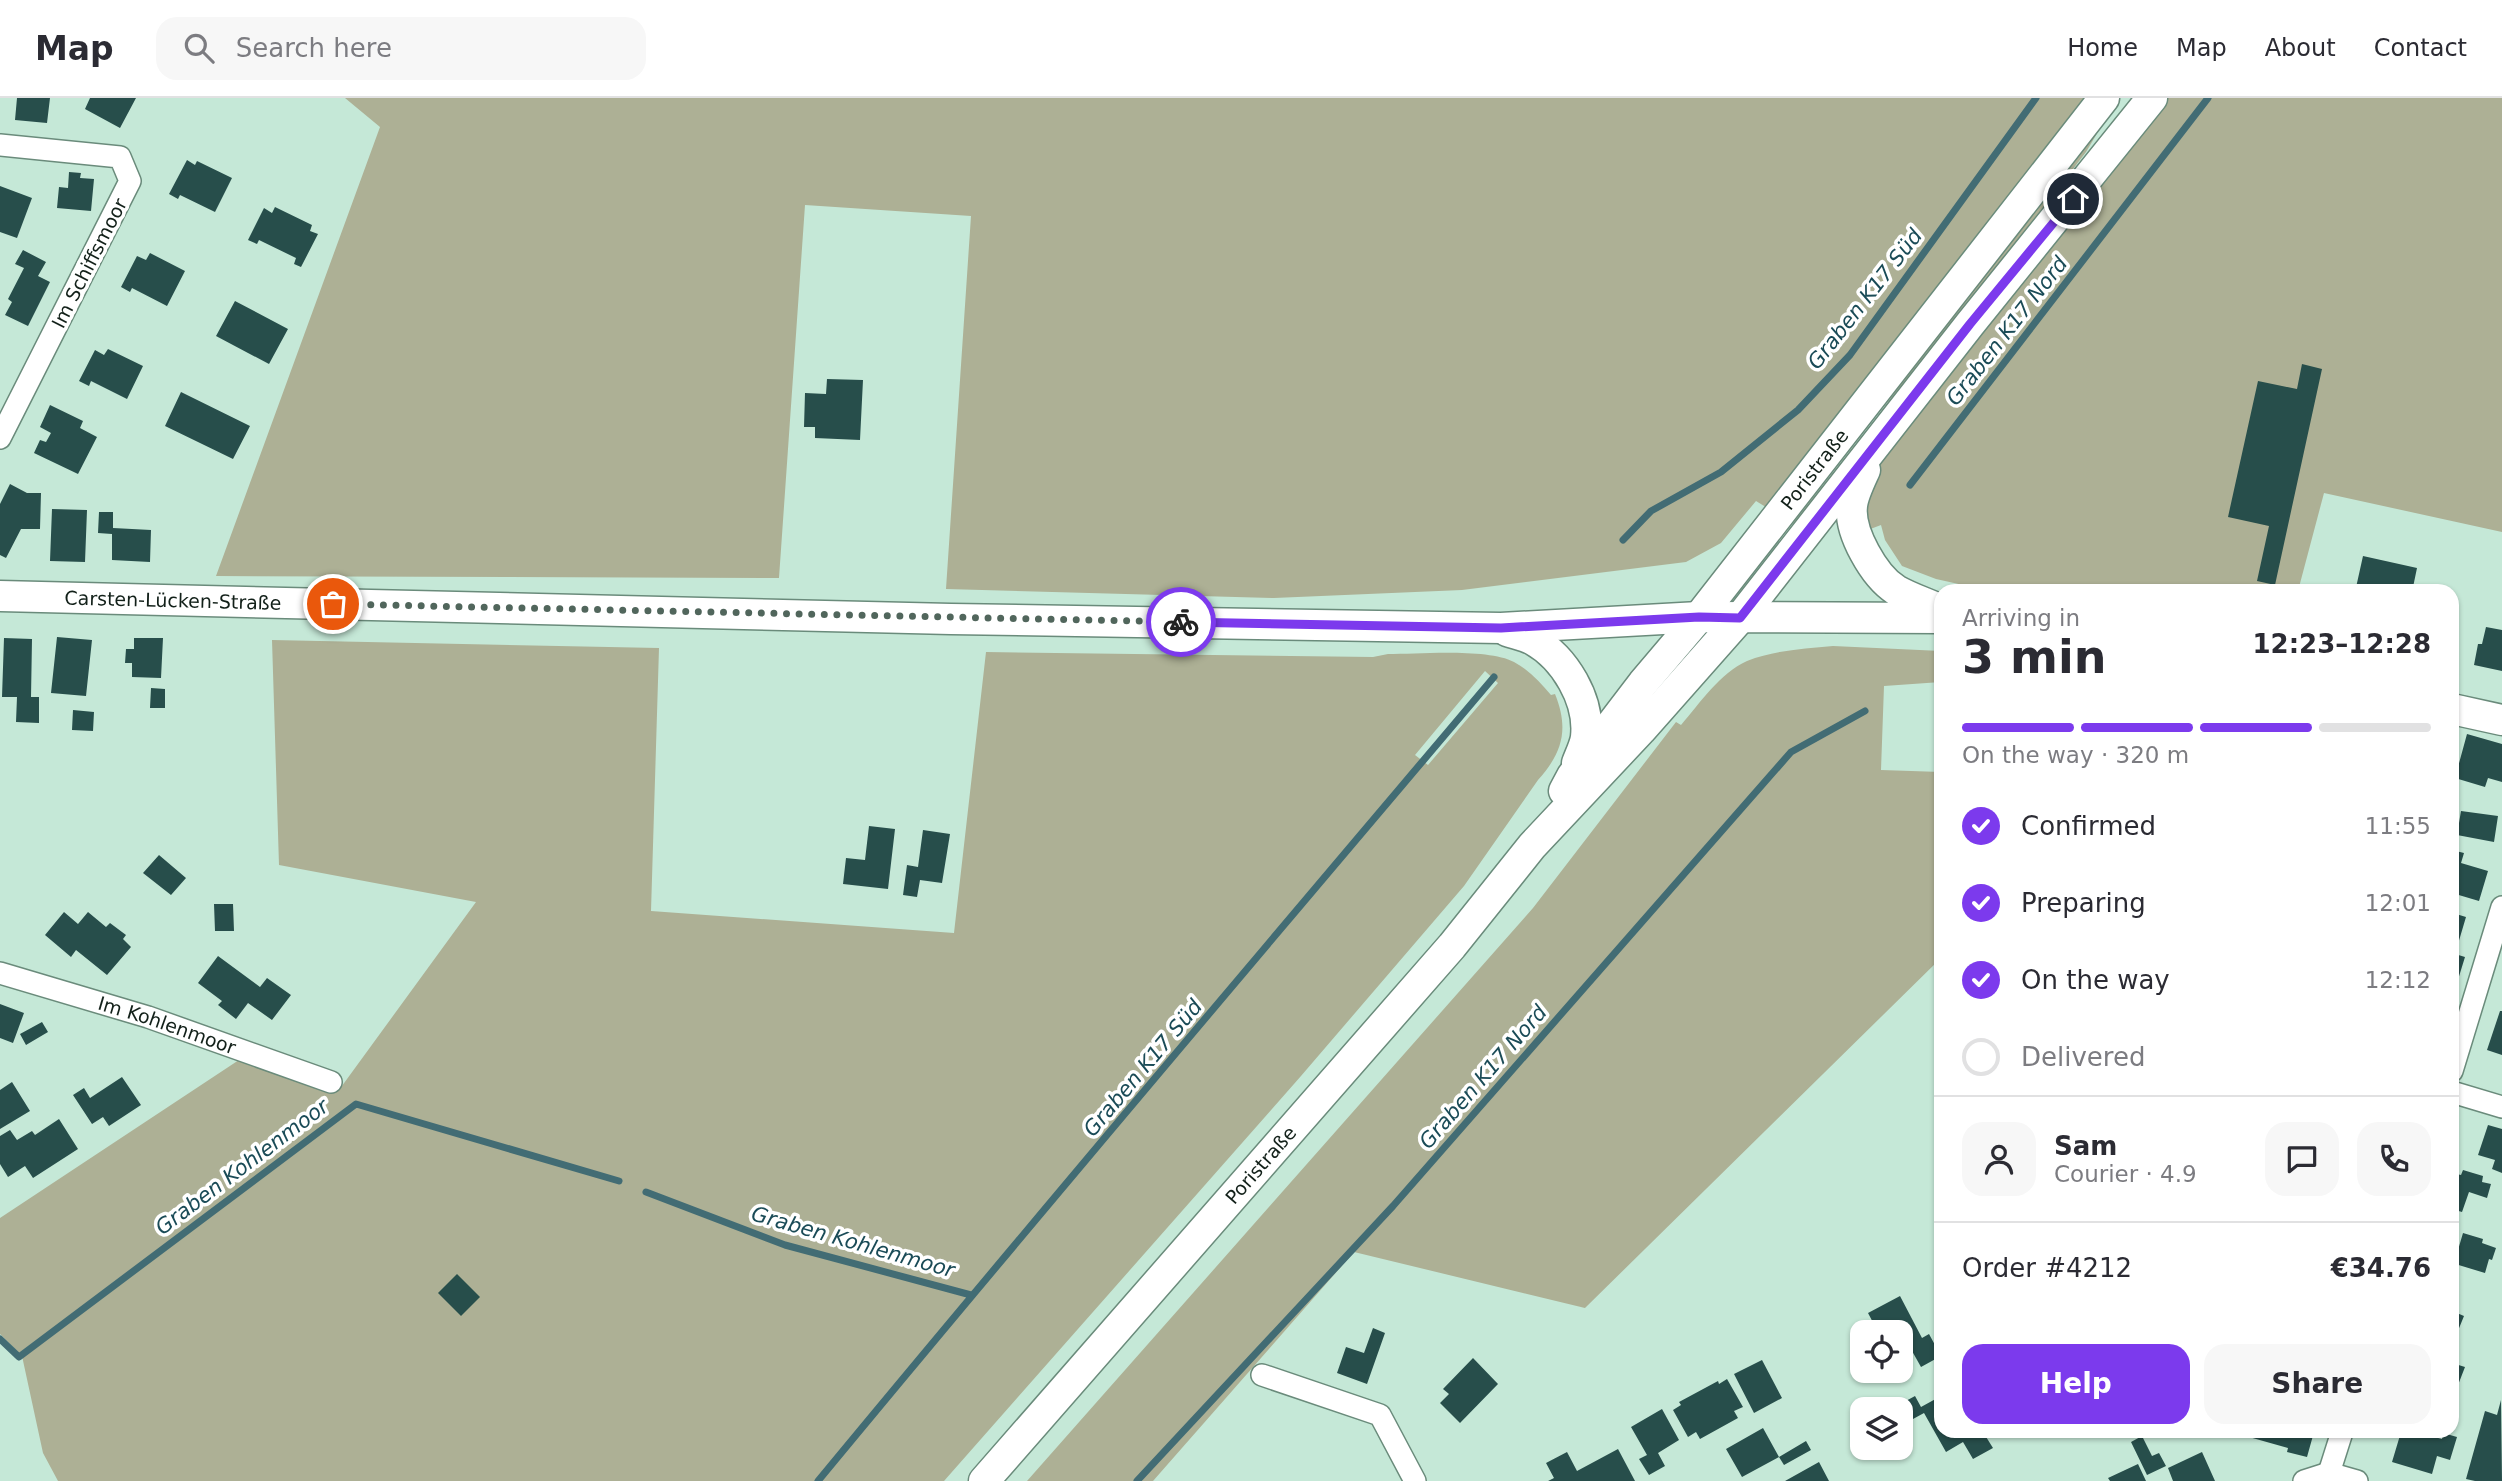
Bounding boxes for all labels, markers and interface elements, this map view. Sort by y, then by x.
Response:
search box [156,17,646,80]
text: Map [35,29,114,68]
icon: search [180,29,218,67]
text: Search here [236,33,392,63]
text: Home [2067,34,2138,62]
text: Map [2176,34,2227,62]
text: About [2265,34,2336,62]
text: Contact [2374,34,2467,62]
pin [2043,169,2103,229]
icon: home [2054,180,2092,218]
street label: Im Schiffsmoor [47,194,131,331]
water label: Graben K17 Süd [1803,224,1928,374]
water label: Graben K17 Nord [1942,251,2073,410]
street label: Poristraße [1776,425,1853,514]
pin [303,574,363,634]
icon: bag [314,585,352,623]
street label: Carsten-Lücken-Straße [64,587,282,614]
courier [1146,587,1216,657]
icon: bike [1162,603,1200,641]
text: Arriving in [1962,605,2080,631]
text: 12:23–12:28 [2252,629,2431,659]
text: 3 min [1962,630,2106,684]
text: On the way · 320 m [1962,742,2189,768]
icon: check [1962,807,2000,845]
text: Confirmed [2021,811,2156,841]
text: 11:55 [2365,813,2431,839]
icon: check [1962,884,2000,922]
text: Preparing [2021,888,2146,918]
text: 12:01 [2365,890,2431,916]
icon: check [1962,961,2000,999]
text: On the way [2021,965,2170,995]
text: 12:12 [2365,967,2431,993]
street label: Im Kohlenmoor [96,992,239,1058]
water label: Graben K17 Süd [1079,994,1208,1141]
water label: Graben K17 Nord [1414,1000,1552,1153]
text: Delivered [2021,1042,2145,1072]
water label: Graben Kohlenmoor [151,1093,334,1240]
street label: Poristraße [1221,1122,1300,1208]
button: person [1962,1122,2036,1196]
button: chat [2265,1122,2339,1196]
button: phone [2357,1122,2431,1196]
text: Sam [2054,1131,2117,1161]
text: Courier · 4.9 [2054,1161,2197,1187]
water label: Graben Kohlenmoor [749,1202,959,1283]
text: Order #4212 [1962,1253,2132,1283]
text: €34.76 [2331,1253,2431,1283]
map controls [1850,1320,1913,1460]
button: locate [1850,1320,1913,1383]
button: Help [1962,1344,2190,1424]
button: Share [2204,1344,2431,1424]
button: layers [1850,1397,1913,1460]

